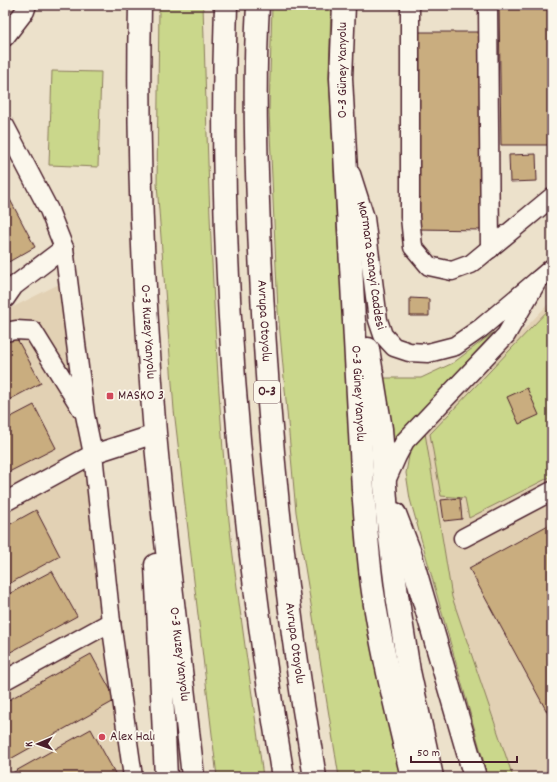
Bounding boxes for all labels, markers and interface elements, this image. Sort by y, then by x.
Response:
street label: O-3 Güney Yanyolu [333,22,353,118]
street label: Marmara Sanayi Caddesi [350,199,391,333]
street label: Avrupa Otoyolu [251,279,276,362]
street label: O-3 Kuzey Yanyolu [135,284,161,380]
street label: O-3 Güney Yanyolu [345,345,370,442]
road number: O-3 [254,381,280,403]
place label: MASKO 3 [118,386,164,406]
marker: MASKO 3 [105,391,115,401]
street label: Avrupa Otoyolu [279,601,310,685]
street label: O-3 Kuzey Yanyolu [164,606,195,702]
north arrow [18,724,58,764]
place label: Alex Halı [110,727,155,747]
marker: Alex Halı [97,732,107,742]
scale bar [411,738,517,764]
text: K [22,741,38,747]
text: 50 m [417,745,440,762]

